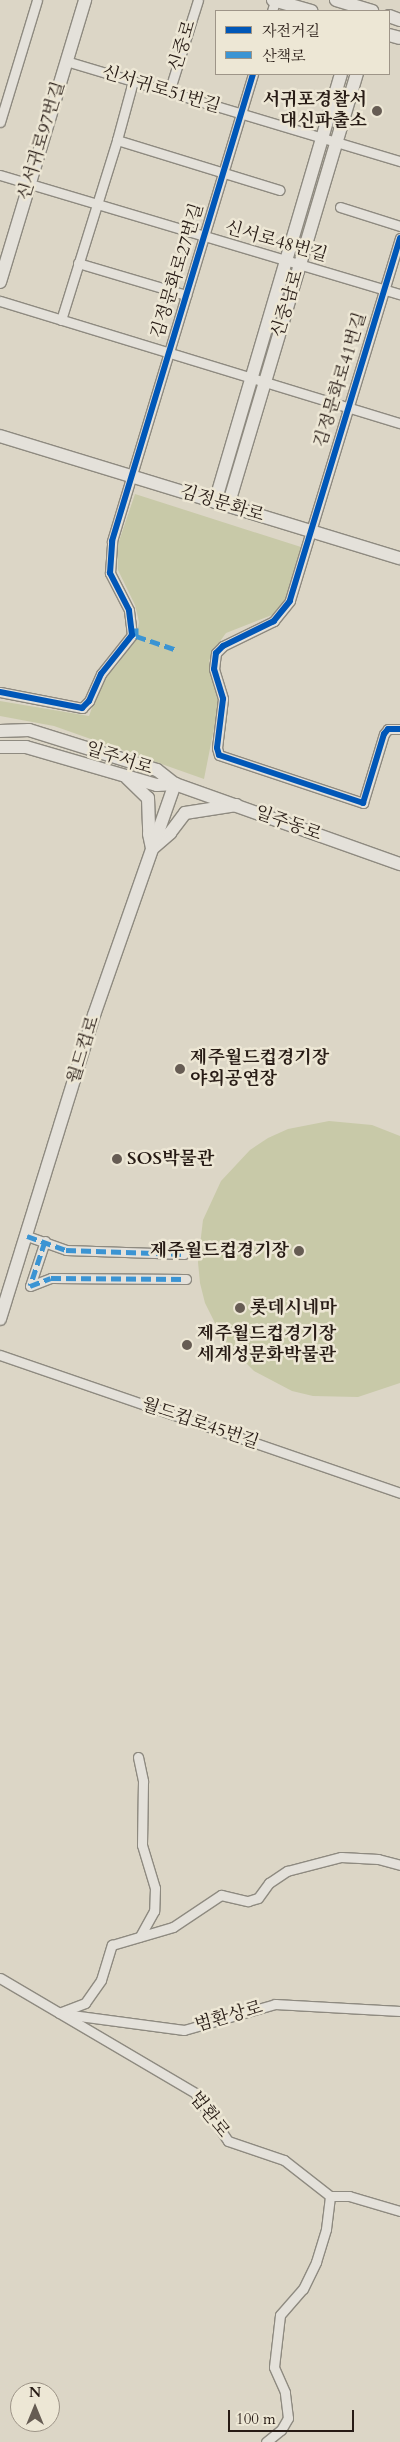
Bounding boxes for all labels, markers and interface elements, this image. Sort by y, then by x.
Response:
legend [215,10,390,75]
street label: 신중로 [165,18,201,74]
text: 자전거길 [262,21,320,41]
text: 산책로 [262,46,305,66]
street label: 신서귀로51번길 [99,62,223,118]
street label: 신서귀로97번길 [14,79,70,203]
place label: 서귀포경찰서 대신파출소 [263,90,367,132]
marker: 서귀포경찰서 대신파출소 [371,105,383,117]
street label: 김정문화로27번길 [147,201,209,341]
street label: 신서로48번길 [222,217,330,267]
street label: 신중남로 [268,268,308,340]
street label: 김정문화로41번길 [310,310,372,450]
street label: 김정문화로 [177,481,267,527]
street label: 일주서로 [83,738,155,780]
street label: 일주동로 [252,802,324,846]
street label: 월드컵로 [64,1014,104,1086]
place label: 제주월드컵경기장 야외공연장 [190,1048,329,1090]
marker: 제주월드컵경기장 야외공연장 [174,1063,186,1075]
place label: SOS박물관 [127,1148,214,1170]
marker: SOS박물관 [111,1153,123,1165]
place label: 제주월드컵경기장 [150,1240,289,1262]
marker: 제주월드컵경기장 [293,1245,305,1257]
place label: 롯데시네마 [250,1297,337,1319]
marker: 롯데시네마 [234,1302,246,1314]
place label: 제주월드컵경기장 세계성문화박물관 [197,1324,336,1366]
marker: 제주월드컵경기장 세계성문화박물관 [181,1339,193,1351]
street label: 월드컵로45번길 [138,1394,262,1454]
street label: 범환상로 [193,1997,265,2037]
street label: 법환로 [184,2088,234,2142]
north arrow [10,2382,60,2432]
text: N [29,2383,41,2402]
scale bar [230,2400,356,2432]
text: 100 m [236,2409,276,2429]

